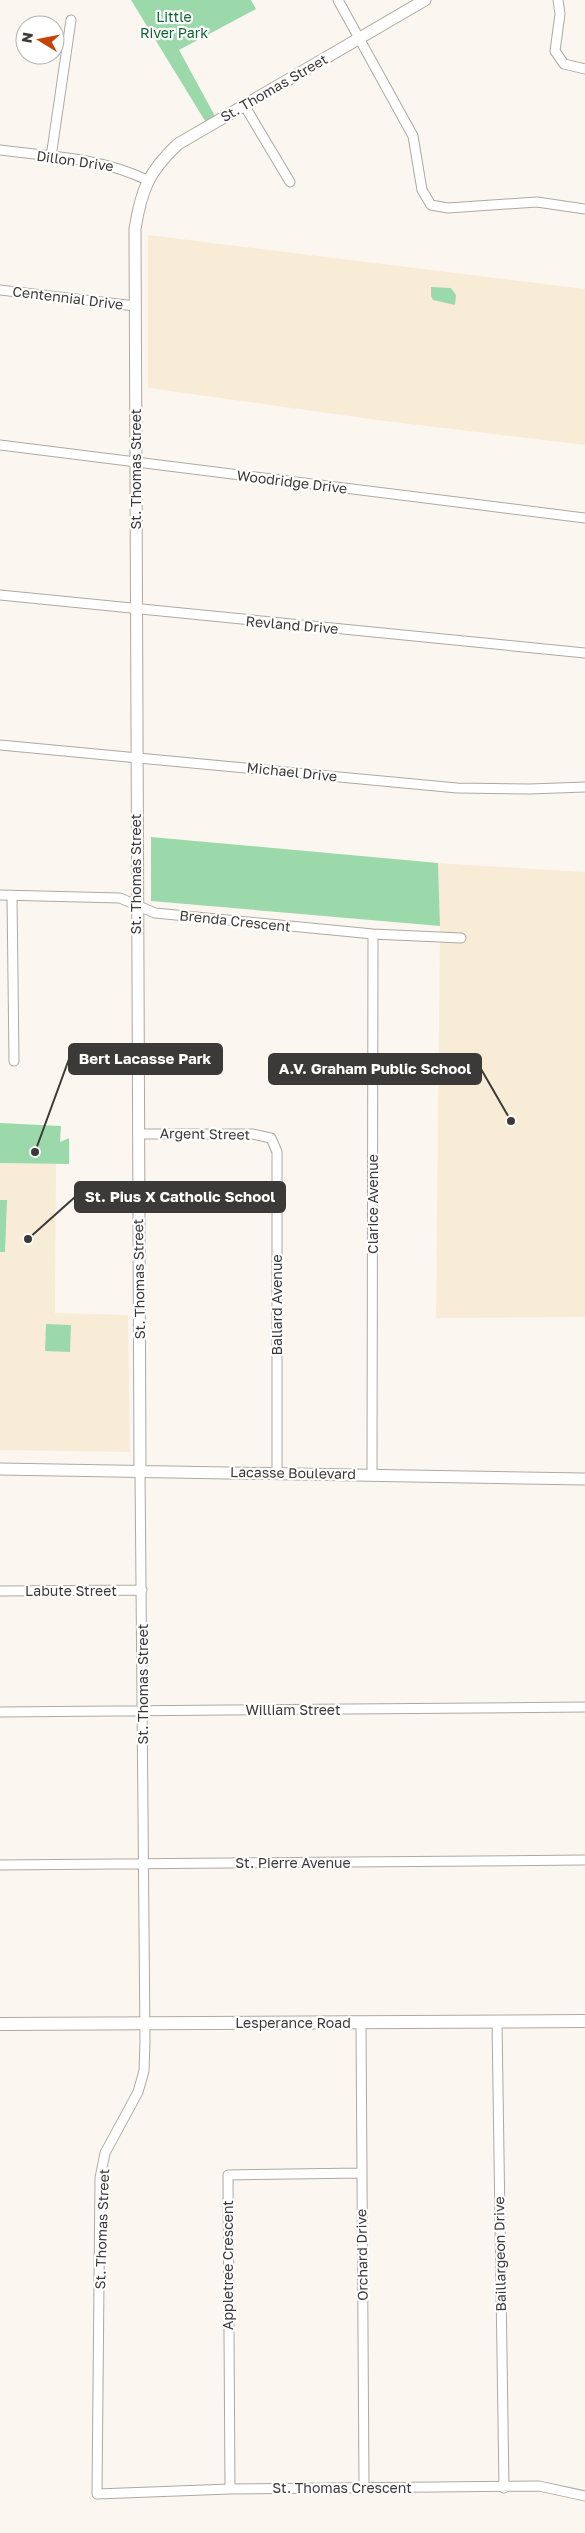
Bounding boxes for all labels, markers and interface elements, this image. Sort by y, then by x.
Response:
park label: Little River Park [140,8,208,41]
north arrow [15,15,65,65]
text: N [17,31,36,44]
street label: St. Thomas Street [217,50,330,125]
street label: Dillon Drive [35,147,115,174]
street label: Centennial Drive [12,282,124,313]
street label: St. Thomas Street [127,409,144,529]
street label: Woodridge Drive [236,466,348,497]
street label: Revland Drive [245,612,339,637]
street label: Michael Drive [246,758,338,785]
street label: St. Thomas Street [127,814,144,934]
street label: Brenda Crescent [179,906,291,935]
callout: Bert Lacasse Park [69,1044,222,1074]
text: Bert Lacasse Park [79,1049,212,1067]
callout: A.V. Graham Public School [269,1054,481,1084]
text: A.V. Graham Public School [279,1059,471,1077]
street label: Argent Street [160,1124,250,1143]
street label: Clarice Avenue [364,1154,381,1254]
callout: St. Pius X Catholic School [75,1182,285,1212]
text: St. Pius X Catholic School [85,1187,275,1205]
street label: St. Thomas Street [129,1218,148,1340]
street label: Ballard Avenue [268,1254,285,1356]
street label: Lacasse Boulevard [230,1463,356,1482]
street label: Labute Street [25,1582,117,1599]
street label: St. Thomas Street [134,1624,151,1744]
street label: William Street [245,1701,341,1718]
street label: St. Pierre Avenue [235,1854,351,1871]
street label: Lesperance Road [235,2014,351,2031]
street label: St. Thomas Street [91,2168,112,2290]
street label: Baillargeon Drive [490,2196,509,2312]
street label: Appletree Crescent [219,2200,236,2330]
street label: Orchard Drive [352,2209,371,2301]
street label: St. Thomas Crescent [272,2479,412,2496]

